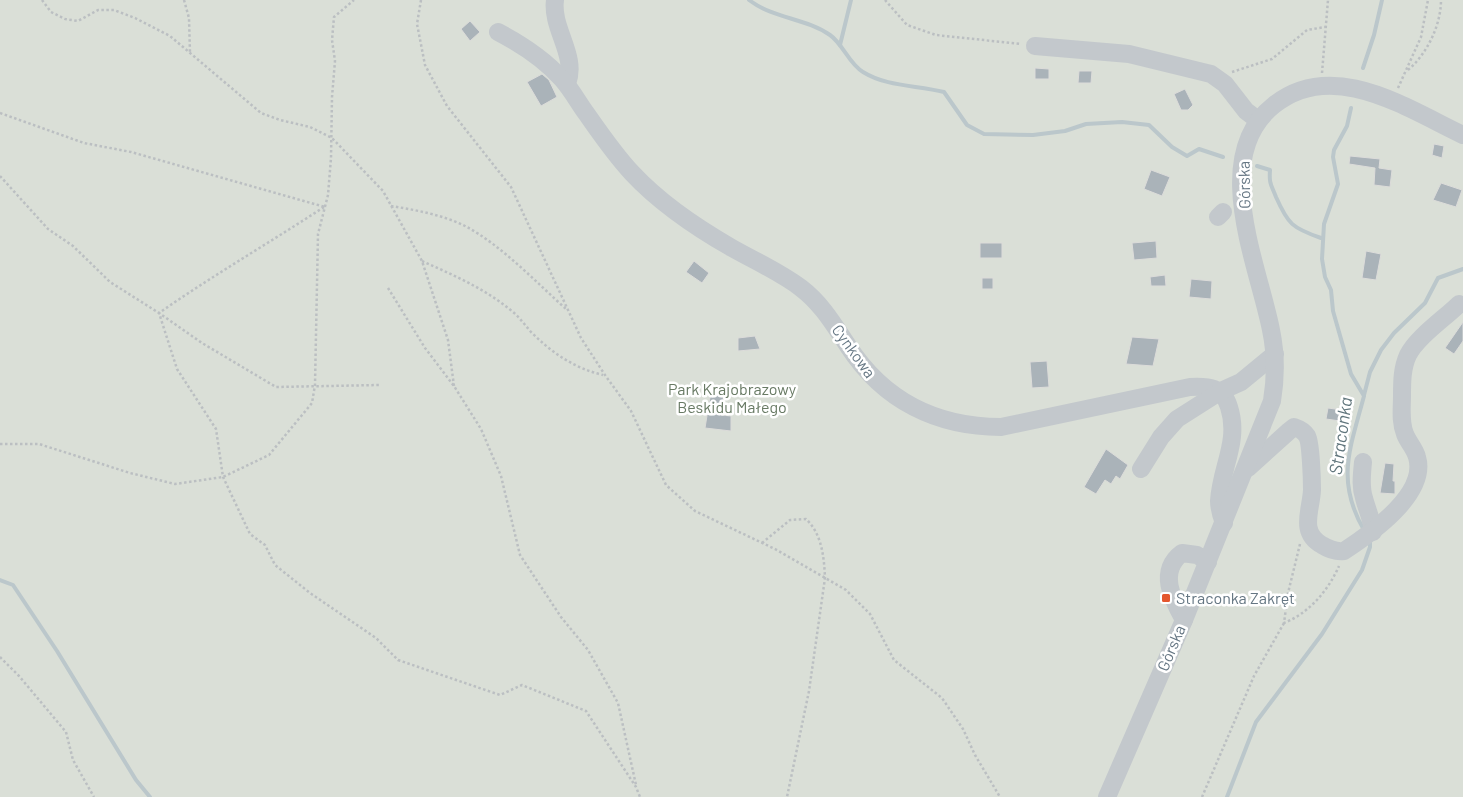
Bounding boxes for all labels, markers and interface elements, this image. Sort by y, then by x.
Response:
street label: Górska [1234,161,1253,209]
street label: Cynkowa [829,320,880,381]
park label: Park Krajobrazowy Beskidu Małego [668,379,797,416]
water label: Straconka [1324,396,1356,476]
place label: Straconka Zakręt [1176,588,1295,607]
marker: Straconka Zakręt [1160,592,1172,604]
street label: Górska [1152,622,1189,674]

